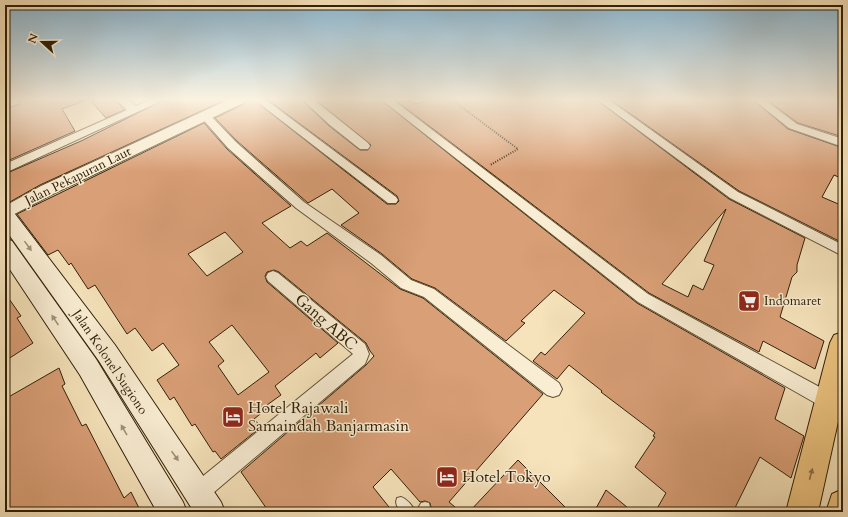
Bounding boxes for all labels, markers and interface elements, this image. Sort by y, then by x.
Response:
north arrow [22,22,62,62]
text: N [24,31,42,46]
street label: Jalan Pekapuran Laut [20,142,134,210]
one-way arrow [24,241,32,252]
supermarket icon: Indomaret [736,288,762,314]
street label: Gang ABC [290,289,362,355]
place label: Indomaret [764,292,821,310]
street label: Jalan Kolonel Sugiono [67,304,152,418]
one-way arrow [51,315,59,325]
place label: Hotel Rajawali Samaindah Banjarmasin [248,397,409,437]
hotel icon: Hotel Rajawali Samaindah Banjarmasin [220,404,246,430]
one-way arrow [120,424,127,436]
one-way arrow [171,451,179,461]
hotel icon: Hotel Tokyo [434,464,460,490]
place label: Hotel Tokyo [462,466,551,488]
one-way arrow [809,468,815,480]

